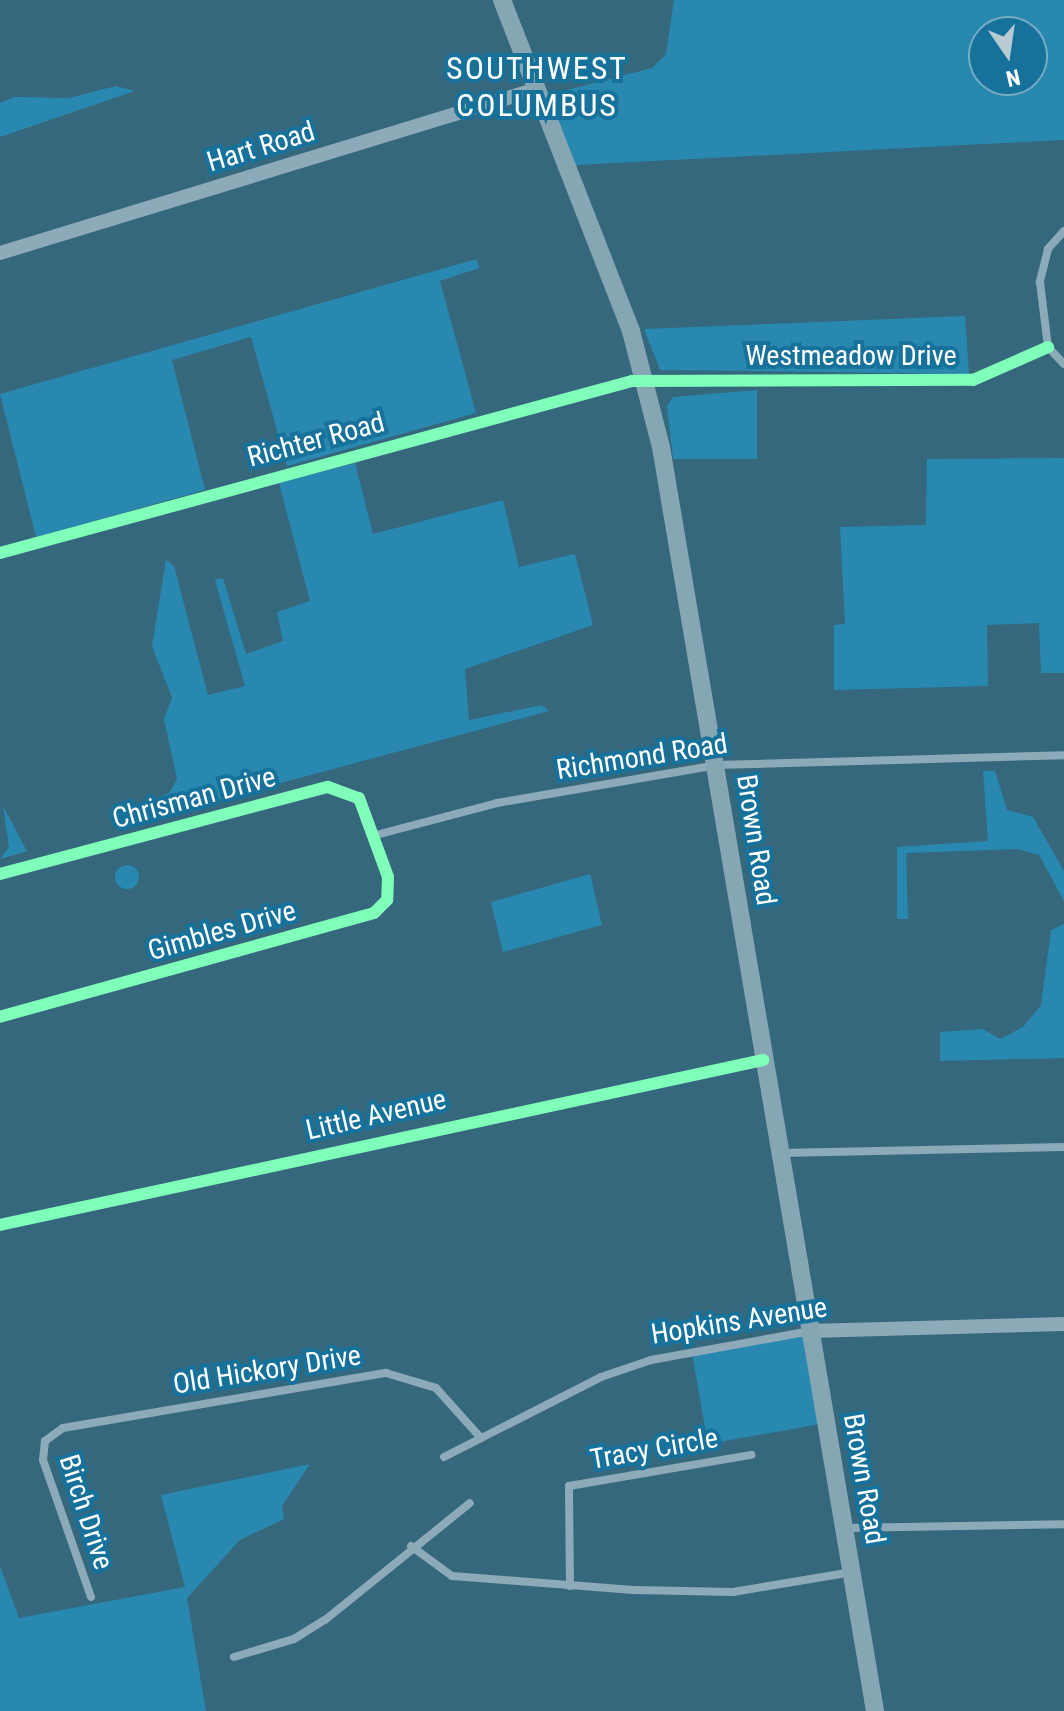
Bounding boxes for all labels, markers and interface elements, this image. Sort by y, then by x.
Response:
north arrow [968,16,1048,96]
district label: SOUTHWEST COLUMBUS [446,50,628,125]
text: N [1004,64,1022,92]
street label: Hart Road [203,115,319,179]
street label: Westmeadow Drive [745,339,957,373]
street label: Richter Road [244,406,388,474]
street label: Richmond Road [554,727,730,787]
street label: Chrisman Drive [109,760,279,836]
street label: Brown Road [729,772,783,908]
street label: Gimbles Drive [144,894,300,968]
street label: Little Avenue [303,1083,449,1147]
street label: Hopkins Avenue [649,1291,829,1351]
street label: Old Hickory Drive [171,1339,363,1401]
street label: Brown Road [836,1411,892,1547]
street label: Tracy Circle [588,1421,720,1477]
street label: Birch Drive [52,1450,120,1574]

